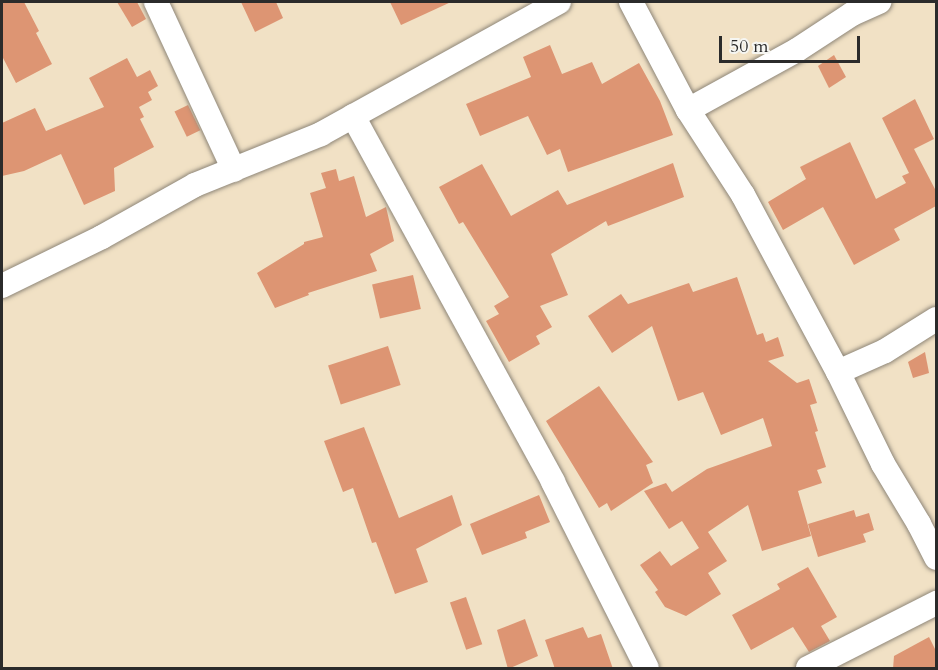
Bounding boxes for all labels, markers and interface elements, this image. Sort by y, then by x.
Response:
scale bar [722,24,863,62]
text: 50 m [730,34,769,59]

